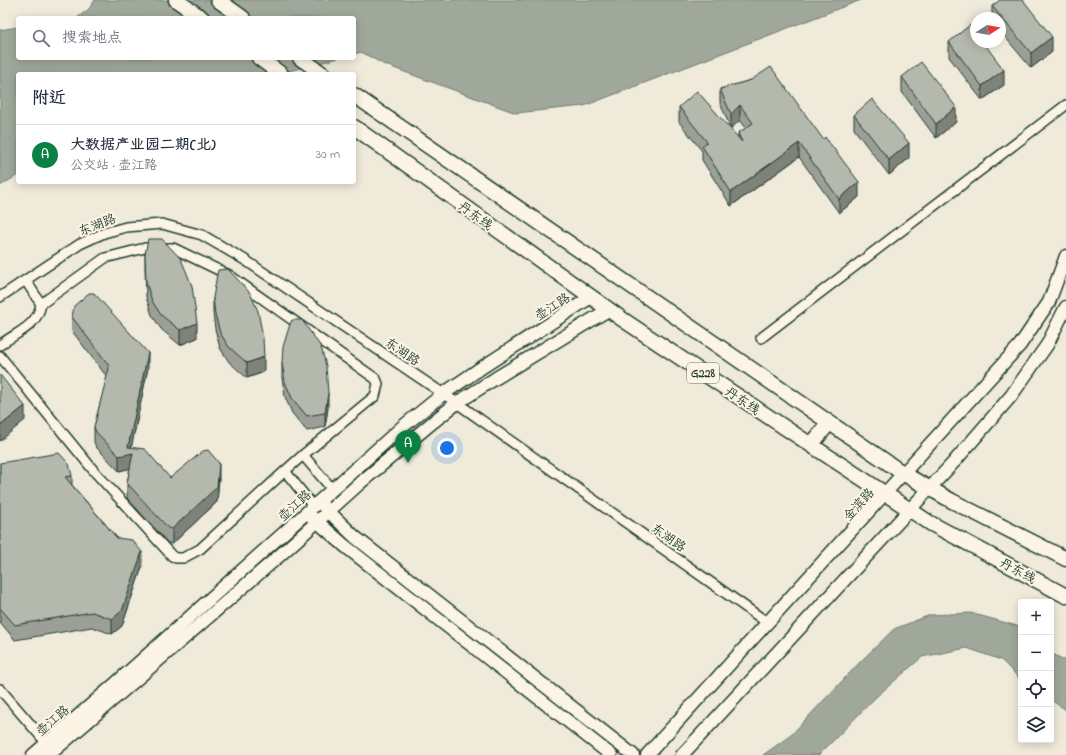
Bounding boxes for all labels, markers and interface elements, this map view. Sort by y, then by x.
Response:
north arrow [970,12,1006,48]
search box [16,16,356,60]
icon: search [30,27,52,49]
text: 搜索地点 [62,27,122,49]
text: 附近 [32,86,66,111]
text: 大数据产业园二期(北) [70,134,216,156]
text: A [41,145,49,164]
text: 30 m [316,145,340,164]
text: 公交站 · 壶江路 [70,156,157,175]
street label: 丹东线 [454,197,496,235]
street label: 东湖路 [76,210,119,241]
street label: 壶江路 [531,289,574,326]
street label: 东湖路 [381,333,424,371]
road number: G228 [687,363,719,383]
street label: 丹东线 [721,382,764,420]
pin: A [395,430,421,463]
your location [437,438,457,458]
street label: 金滨路 [839,484,879,526]
street label: 壶江路 [274,486,316,526]
street label: 东湖路 [647,519,690,557]
street label: 丹东线 [996,554,1039,589]
map controls [1018,599,1054,743]
button: + [1018,599,1054,635]
button: − [1018,635,1054,671]
button: locate [1018,671,1054,707]
street label: 壶江路 [32,701,74,741]
button: layers [1018,707,1054,743]

